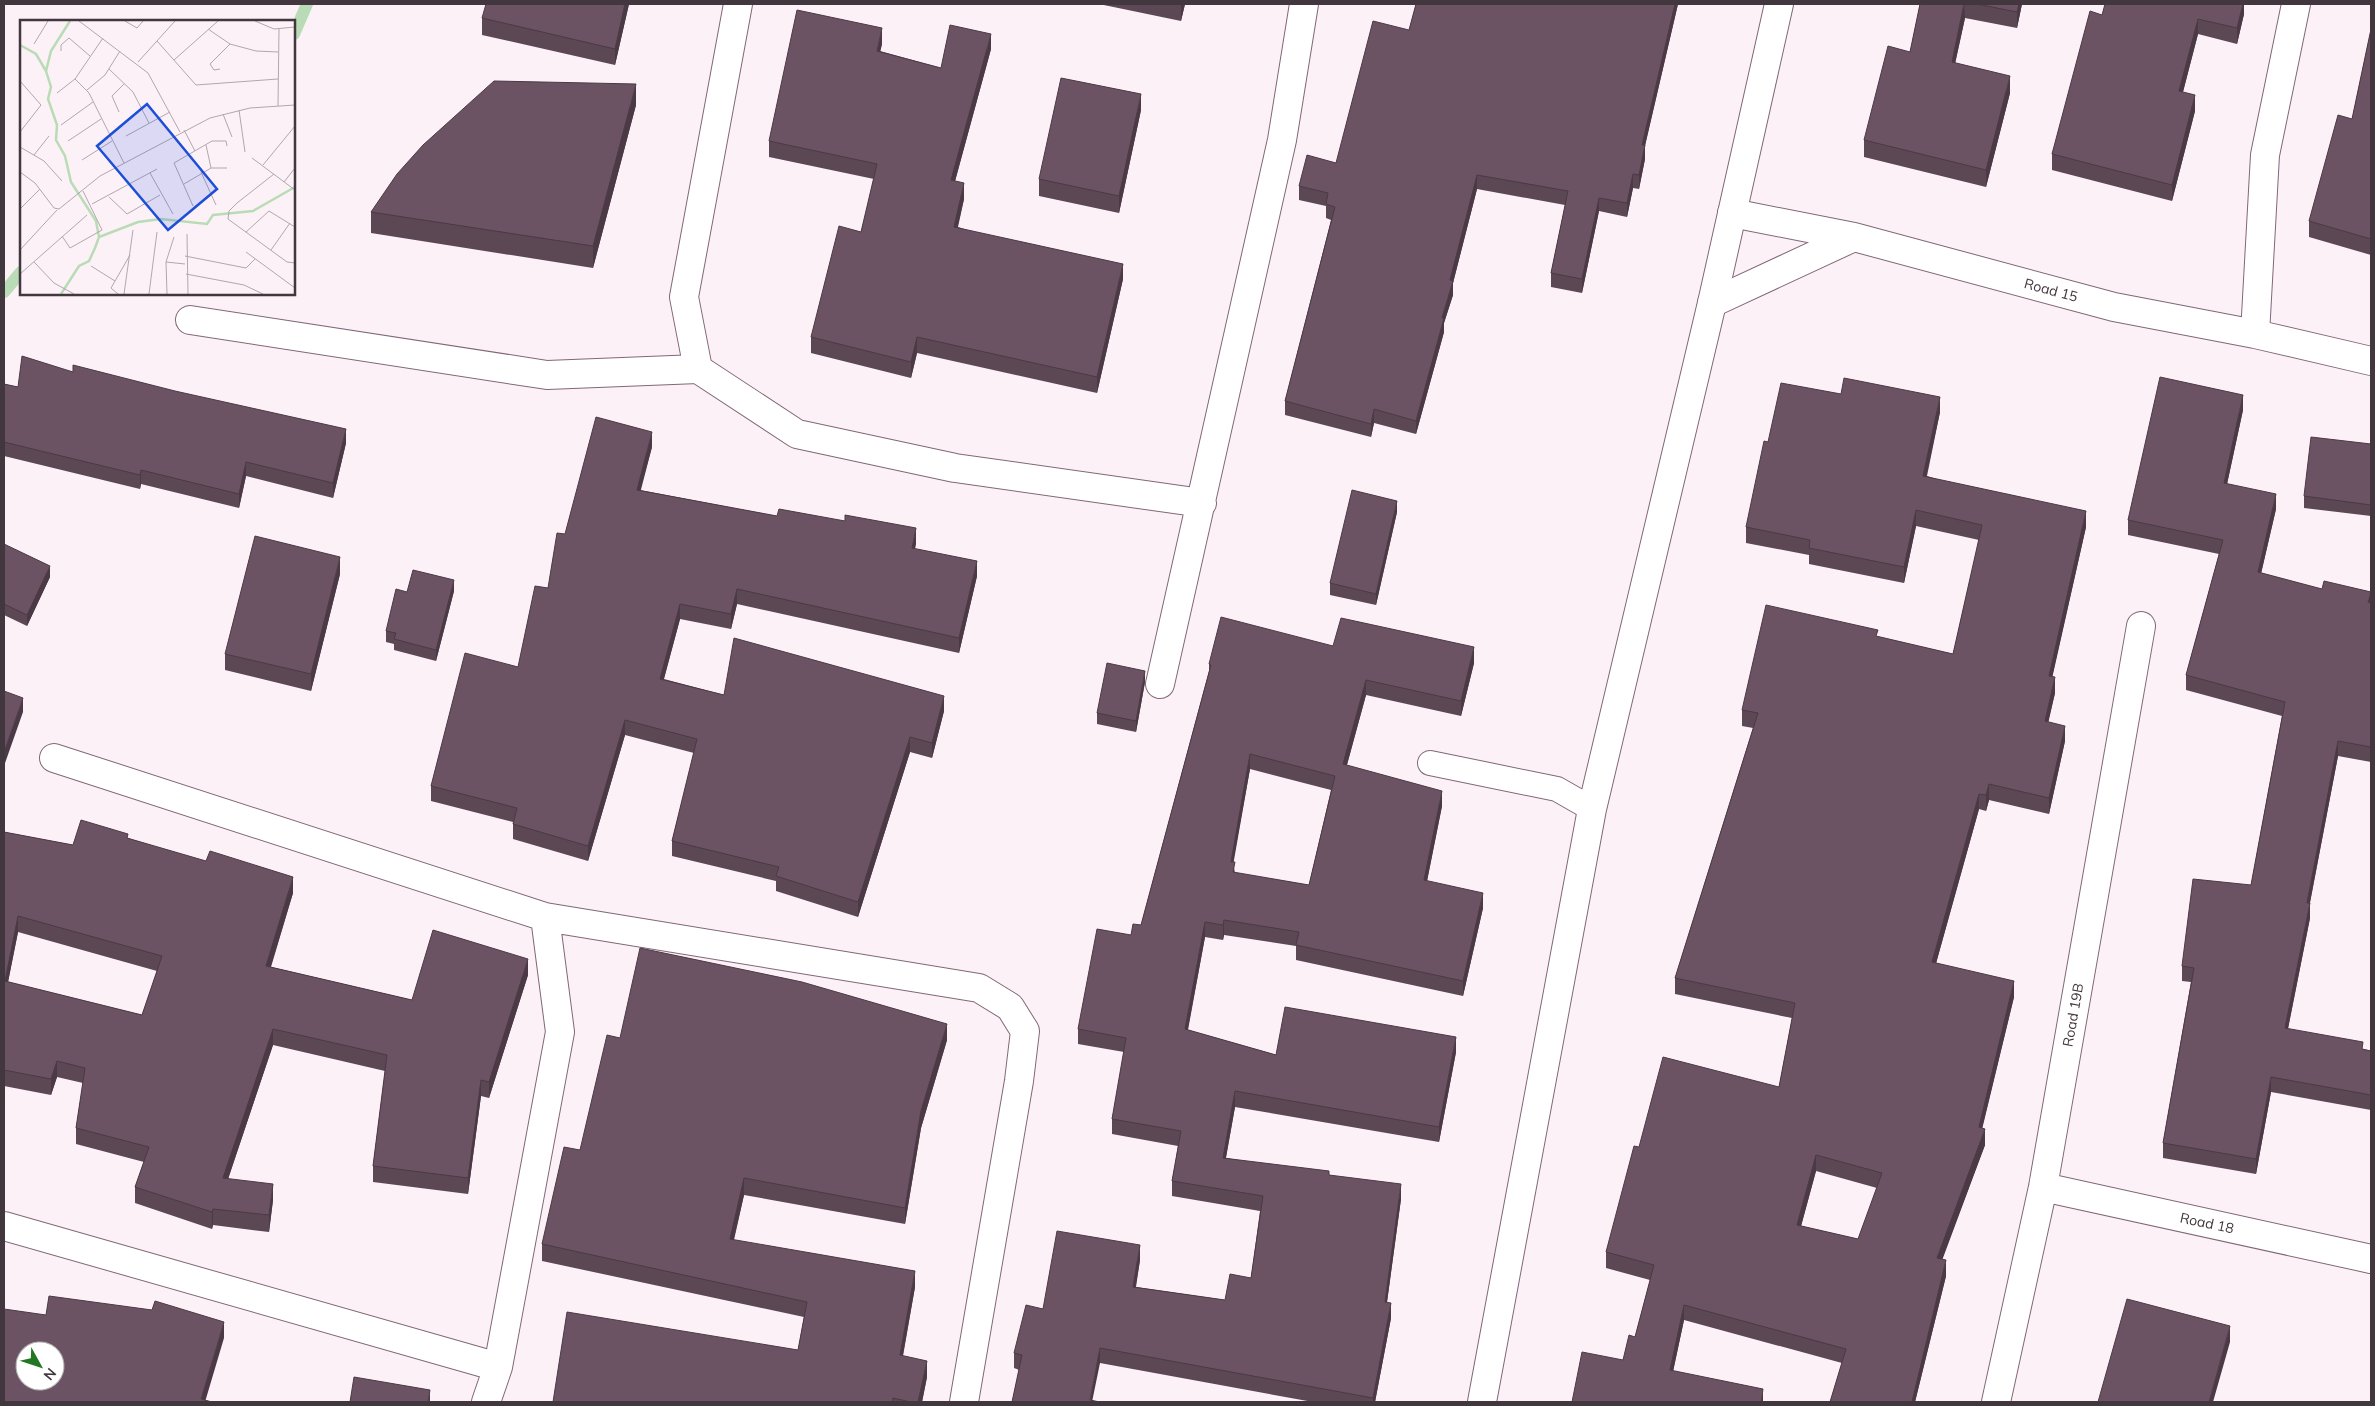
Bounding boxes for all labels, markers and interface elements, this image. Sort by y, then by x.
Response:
inset map [20,20,295,295]
street label: Road 15 [2022,274,2080,306]
street label: Road 19B [2059,982,2087,1048]
street label: Road 18 [2178,1209,2236,1237]
north arrow [15,1341,65,1391]
text: N [40,1365,60,1384]

